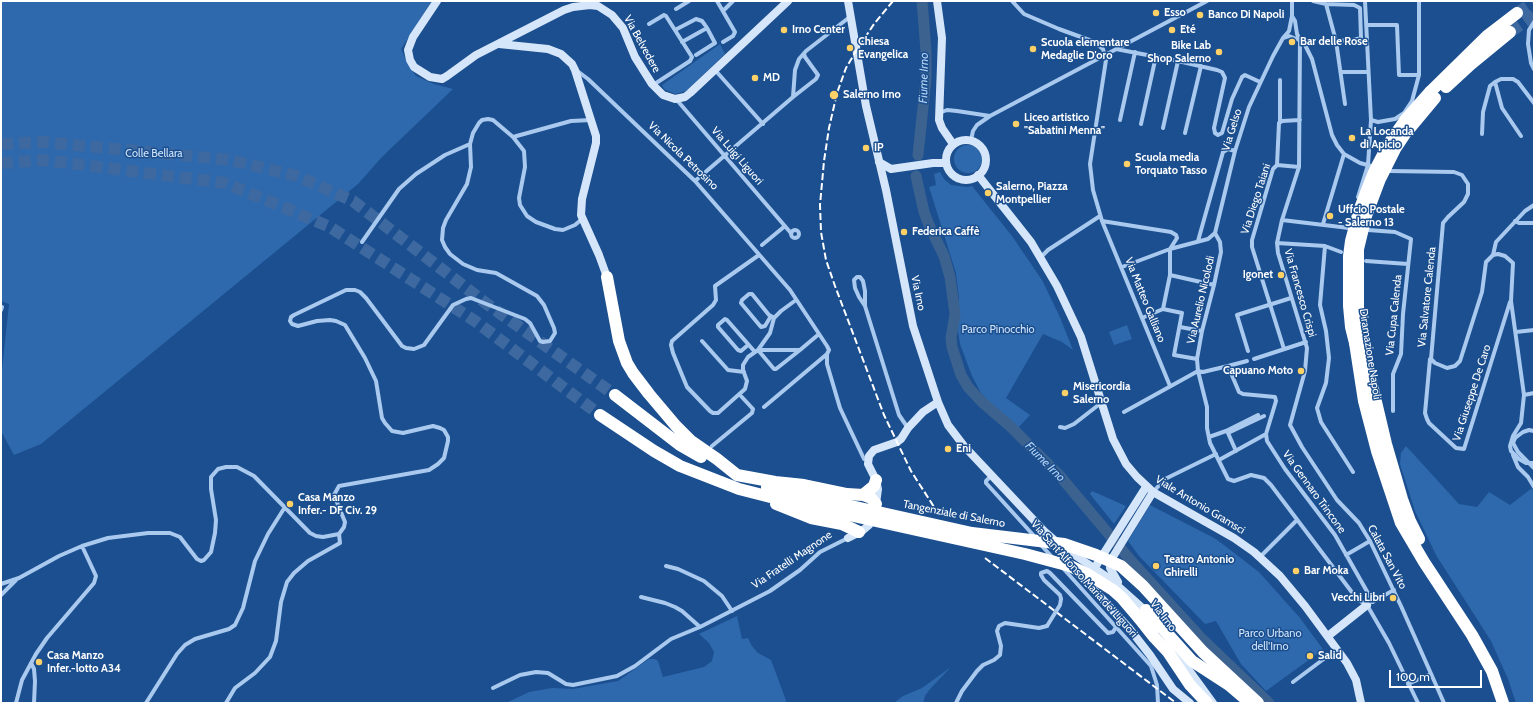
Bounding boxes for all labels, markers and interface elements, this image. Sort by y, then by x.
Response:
place label: Esso [1164,6,1186,20]
marker: Esso [1151,8,1161,18]
place label: Banco Di Napoli [1208,8,1284,22]
marker: Banco Di Napoli [1195,10,1205,20]
street label: Via Belvedere [621,13,663,75]
place label: Irno Center [792,23,845,37]
place label: Eté [1180,23,1196,37]
marker: Irno Center [779,25,789,35]
marker: Eté [1167,25,1177,35]
place label: Chiesa Evangelica [858,35,908,61]
place label: Bar delle Rose [1300,35,1368,49]
place label: Scuola elementare Medaglie D'oro [1041,36,1129,62]
marker: Bar delle Rose [1287,37,1297,47]
place label: Bike Lab Shop Salerno [1147,39,1211,65]
marker: Chiesa Evangelica [845,43,855,53]
marker: Scuola elementare Medaglie D'oro [1028,44,1038,54]
marker: Bike Lab Shop Salerno [1214,47,1224,57]
water label: Fiume Irno [916,52,932,104]
place label: MD [763,71,780,85]
marker: MD [750,73,760,83]
place label: Salerno Irno [843,88,901,102]
marker: Salerno Irno [828,89,840,101]
street label: Via Gelso [1219,107,1245,153]
place label: Liceo artistico "Sabatini Menna" [1024,111,1105,137]
street label: Via Nicola Petrosino [645,119,721,193]
marker: Liceo artistico "Sabatini Menna" [1011,119,1021,129]
street label: Via Luigi Liguori [708,124,766,188]
place label: La Locanda di Apicio [1360,125,1413,151]
marker: La Locanda di Apicio [1347,133,1357,143]
place label: IP [874,141,884,155]
marker: IP [861,143,871,153]
park label: Colle Bellara [125,147,183,161]
place label: Scuola media Torquato Tasso [1135,151,1207,177]
marker: Scuola media Torquato Tasso [1122,159,1132,169]
street label: Via Diego Taiani [1238,162,1274,236]
place label: Salerno, Piazza Montpellier [996,180,1068,206]
marker: Salerno, Piazza Montpellier [983,188,993,198]
place label: Uffcio Postale - Salerno 13 [1338,203,1405,229]
marker: Uffcio Postale - Salerno 13 [1325,211,1335,221]
place label: Federica Caffè [912,225,979,239]
marker: Federica Caffè [899,227,909,237]
street label: Via Salvatore Calenda [1415,246,1439,348]
street label: Via Francesco Crispi [1281,247,1319,339]
street label: Via Aurelio Nicolodi [1184,255,1218,345]
street label: Via Matteo Galliano [1122,256,1168,344]
place label: Igonet [1243,268,1273,282]
marker: Igonet [1276,270,1286,280]
street label: Via Irno [908,274,928,312]
street label: Via Cupa Calenda [1383,274,1405,356]
street label: Diramazione Napoli [1356,308,1384,400]
park label: Parco Pinocchio [961,323,1035,337]
street label: Via Giuseppe De Caro [1450,343,1494,443]
place label: Capuano Moto [1223,364,1293,378]
marker: Capuano Moto [1296,366,1306,376]
place label: Misericordia Salerno [1073,380,1130,406]
marker: Misericordia Salerno [1060,388,1070,398]
water label: Fiume Irno [1022,439,1068,485]
place label: Eni [956,442,971,456]
marker: Eni [943,444,953,454]
street label: Via Gennaro Trincone [1279,448,1349,536]
street label: Viale Antonio Gramsci [1153,473,1247,537]
place label: Casa Manzo Infer.- DF Civ. 29 [298,491,377,517]
street label: Tangenziale di Salerno [902,498,1006,530]
marker: Casa Manzo Infer.- DF Civ. 29 [285,499,295,509]
street label: Via Sant'Alfonso Maria de' Liguori [1028,518,1140,640]
street label: Calata San Vito [1365,523,1409,591]
street label: Via Fratelli Magnone [749,528,835,592]
place label: Teatro Antonio Ghirelli [1164,553,1234,579]
marker: Teatro Antonio Ghirelli [1151,561,1161,571]
place label: Bar Moka [1304,564,1349,578]
marker: Bar Moka [1291,566,1301,576]
place label: Vecchi Libri [1331,591,1385,605]
marker: Vecchi Libri [1388,593,1398,603]
street label: Via Irno [1147,598,1179,634]
park label: Parco Urbano dell'Irno [1238,627,1302,653]
place label: Casa Manzo Infer.-lotto A34 [47,649,121,675]
place label: Salid [1318,649,1342,663]
marker: Salid [1305,651,1315,661]
marker: Casa Manzo Infer.-lotto A34 [34,657,44,667]
scale bar [1391,662,1484,688]
text: 100 m [1396,669,1430,684]

